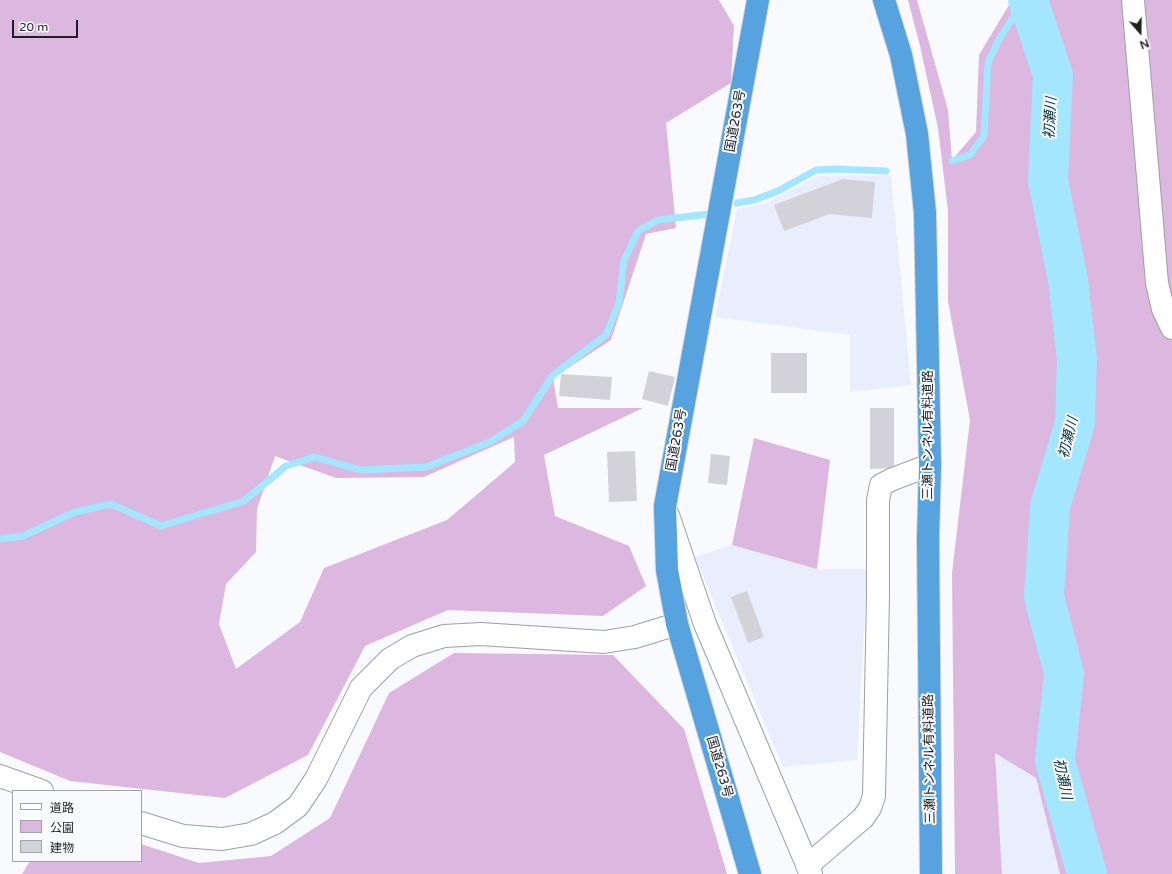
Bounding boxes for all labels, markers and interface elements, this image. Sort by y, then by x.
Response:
scale bar [14,12,80,38]
north arrow [1120,12,1160,52]
text: 20 m [19,20,48,34]
text: N [1138,36,1151,51]
street label: 国道263号 [723,88,749,154]
water label: 初瀬川 [1042,97,1060,139]
street label: 三瀬トンネル有料道路 [921,370,937,500]
street label: 国道263号 [664,407,690,473]
water label: 初瀬川 [1056,416,1082,460]
street label: 三瀬トンネル有料道路 [921,694,939,824]
street label: 国道263号 [703,734,735,800]
water label: 初瀬川 [1049,757,1075,801]
legend [12,790,142,862]
text: 道路 [50,801,74,815]
text: 公園 [50,821,74,835]
text: 建物 [50,841,74,855]

